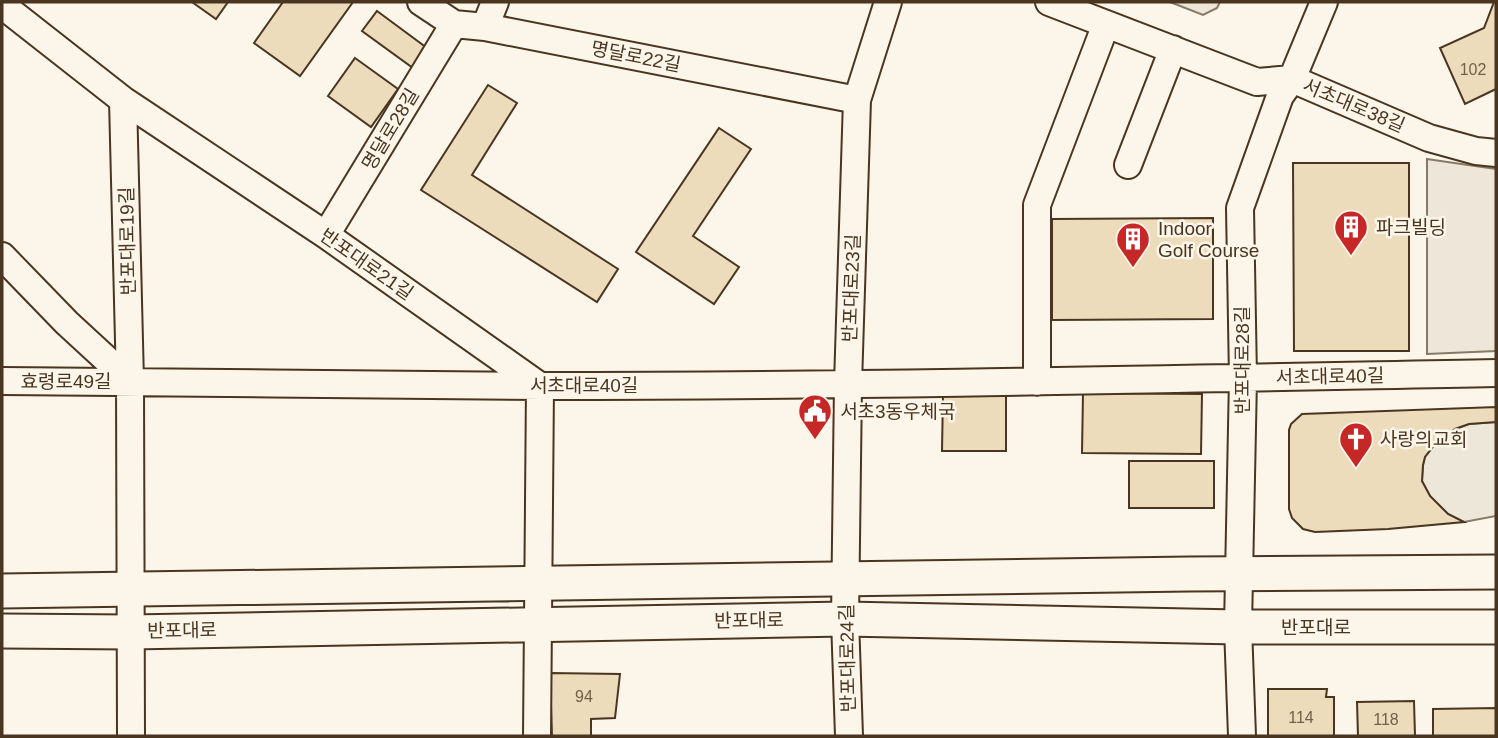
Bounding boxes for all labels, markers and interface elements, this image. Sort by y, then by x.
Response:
street label: 명달로22길 [589,37,683,75]
house number: 102 [1460,61,1486,78]
street label: 서초대로38길 [1300,75,1408,136]
street label: 명달로28길 [358,85,423,174]
street label: 반포대로19길 [116,187,139,295]
building icon: 파크빌딩 [1332,208,1370,257]
place label: 파크빌딩 [1376,217,1446,238]
place label: Indoor Golf Course [1158,218,1259,261]
building icon: Indoor Golf Course [1114,220,1152,269]
street label: 반포대로21길 [316,225,417,304]
street label: 반포대로23길 [839,233,864,343]
street label: 반포대로28길 [1232,306,1253,414]
street label: 서초대로40길 [1276,365,1384,388]
street label: 효령로49길 [20,371,112,392]
street label: 서초대로40길 [530,375,638,396]
public building icon: 서초3동우체국 [796,392,834,441]
place label: 서초3동우체국 [840,401,955,422]
church icon: 사랑의교회 [1337,420,1375,469]
place label: 사랑의교회 [1380,429,1467,450]
street label: 반포대로24길 [836,604,859,712]
street label: 반포대로 [714,609,784,632]
street label: 반포대로 [1281,617,1351,638]
street label: 반포대로 [147,619,217,642]
house number: 94 [575,688,593,705]
house number: 114 [1288,709,1314,726]
house number: 118 [1373,711,1399,728]

